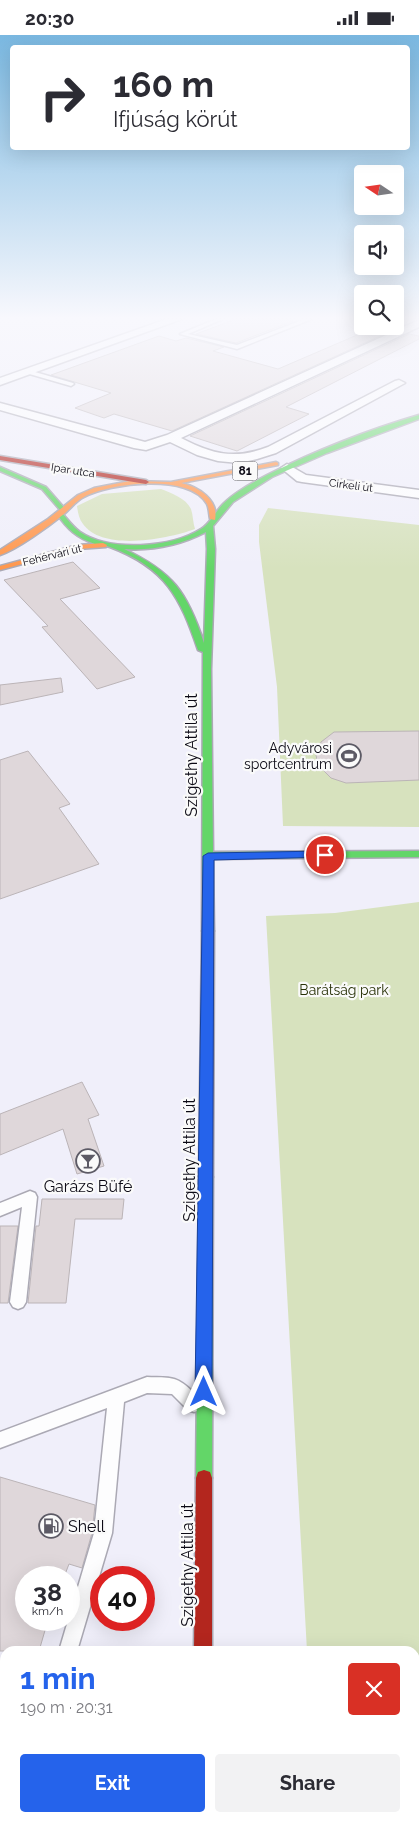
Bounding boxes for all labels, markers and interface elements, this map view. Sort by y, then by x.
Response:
text: 20:30 [25,7,74,29]
text: 160 m [113,64,214,105]
icon: right [30,65,95,130]
text: Ifjúság körút [113,106,238,132]
north arrow [354,165,404,215]
map controls [354,165,404,335]
button: sound [354,225,404,275]
button: search [354,285,404,335]
street label: Ipar utca [50,461,96,480]
road number: 81 [232,461,258,481]
street label: Cirkeli út [328,476,374,495]
street label: Fehérvári út [21,542,83,569]
street label: Szigethy Attila út [182,693,201,817]
place label: Adyvárosi sportcentrum [244,740,332,772]
sports icon: Adyvárosi sportcentrum [336,743,362,769]
pin [304,834,346,876]
icon: arrive [311,841,339,869]
park label: Barátság park [299,982,389,998]
street label: Szigethy Attila út [180,1098,199,1222]
bar icon: Garázs Büfé [75,1148,101,1174]
place label: Garázs Büfé [44,1177,132,1196]
position arrow [177,1365,229,1417]
street label: Szigethy Attila út [178,1503,197,1627]
fuel station icon: Shell [38,1513,64,1539]
place label: Shell [68,1517,106,1536]
speed limit sign: 40 [90,1566,155,1631]
text: 38 [33,1577,62,1607]
text: km/h [32,1604,63,1618]
text: 1 min [20,1661,96,1696]
button: close [348,1663,400,1715]
text: 190 m · 20:31 [20,1698,113,1717]
button: Exit [20,1754,205,1812]
button: Share [215,1754,400,1812]

